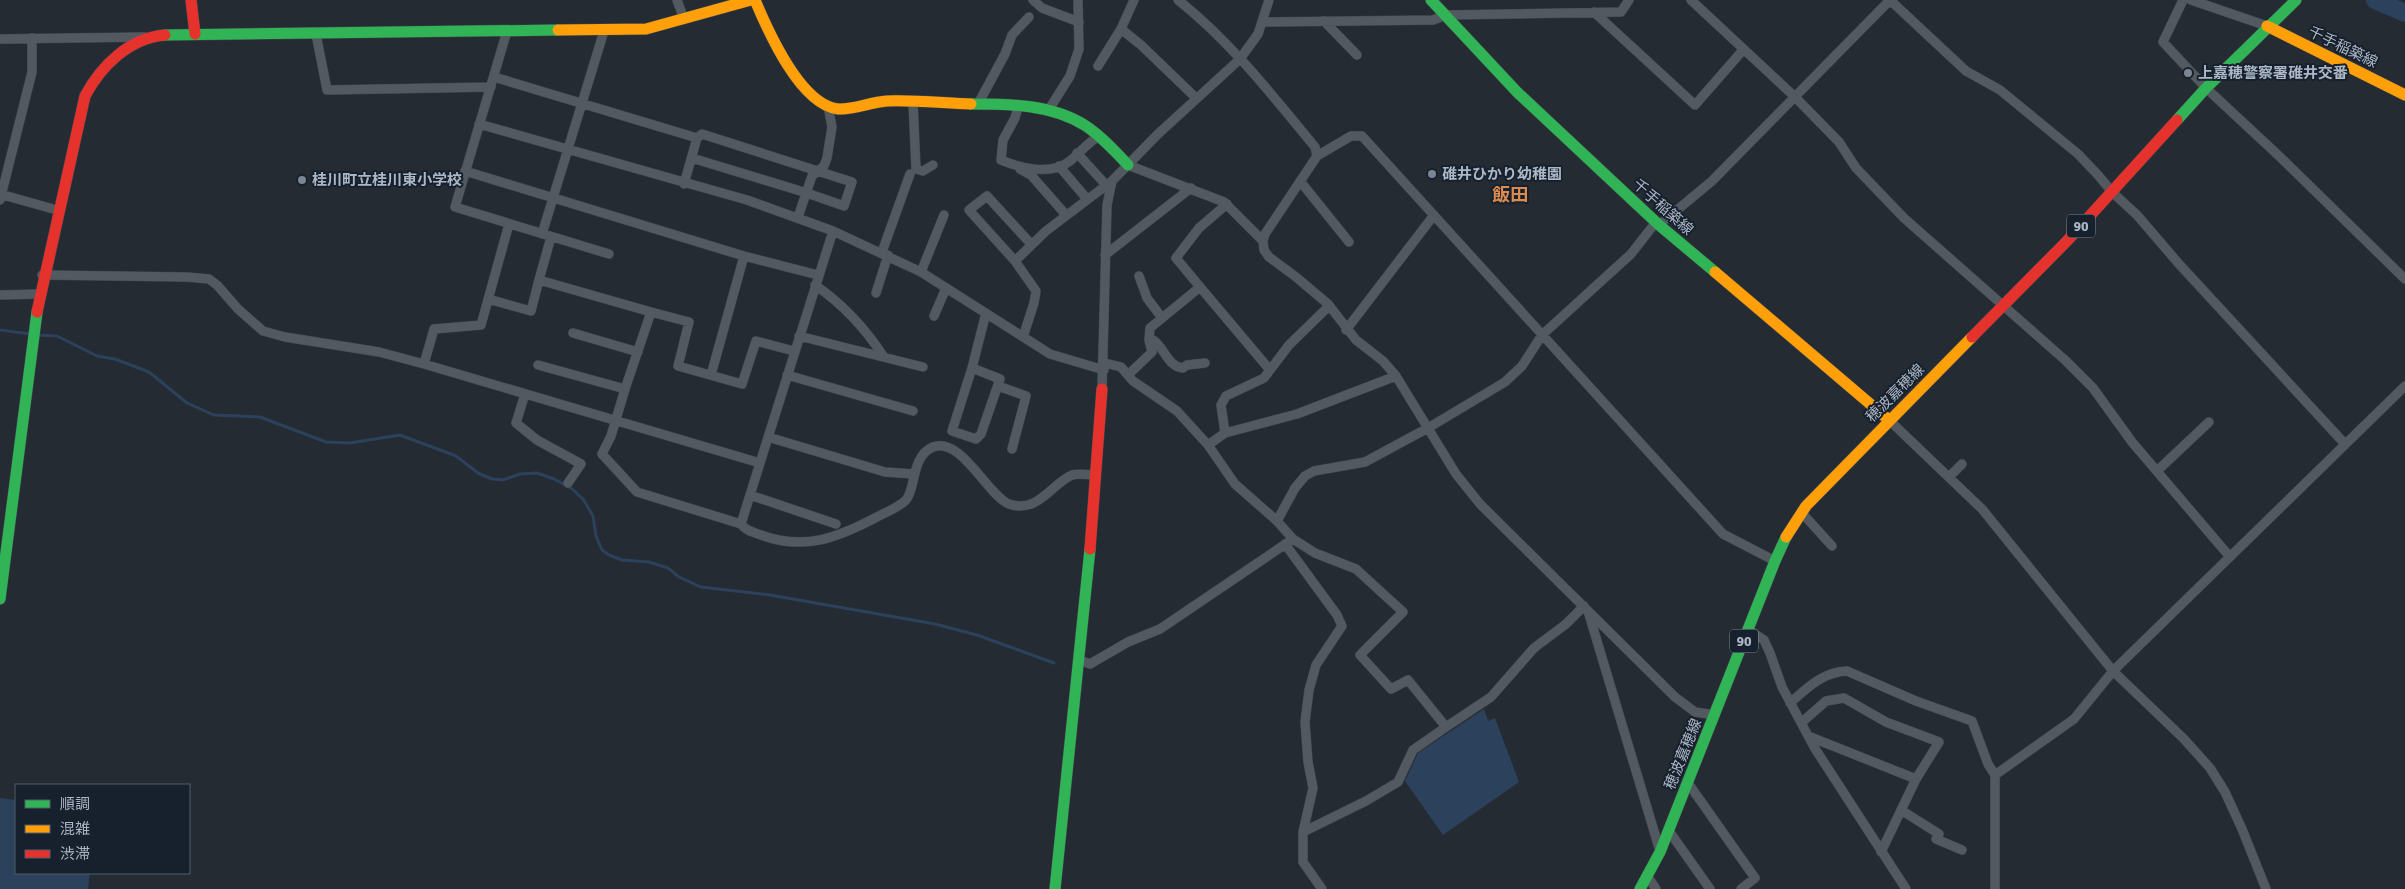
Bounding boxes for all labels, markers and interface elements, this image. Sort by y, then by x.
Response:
street label: 千手稲築線 [2305,22,2381,72]
place label: 上嘉穂警察署碓井交番 [2198,64,2348,82]
marker: 上嘉穂警察署碓井交番 [2182,67,2194,79]
place label: 碓井ひかり幼稚園 [1442,165,1562,183]
marker: 碓井ひかり幼稚園 [1426,168,1438,180]
place label: 桂川町立桂川東小学校 [312,171,462,189]
marker: 桂川町立桂川東小学校 [296,174,308,186]
street label: 千手稲築線 [1629,175,1697,239]
district label: 飯田 [1492,184,1528,206]
road number: 90 [2067,215,2095,238]
street label: 穂波嘉穂線 [1862,360,1928,426]
road number: 90 [1730,630,1758,652]
street label: 穂波嘉穂線 [1661,716,1705,792]
legend [15,784,190,874]
text: 順調 [60,795,90,813]
text: 混雑 [60,820,90,838]
text: 渋滞 [60,845,90,863]

